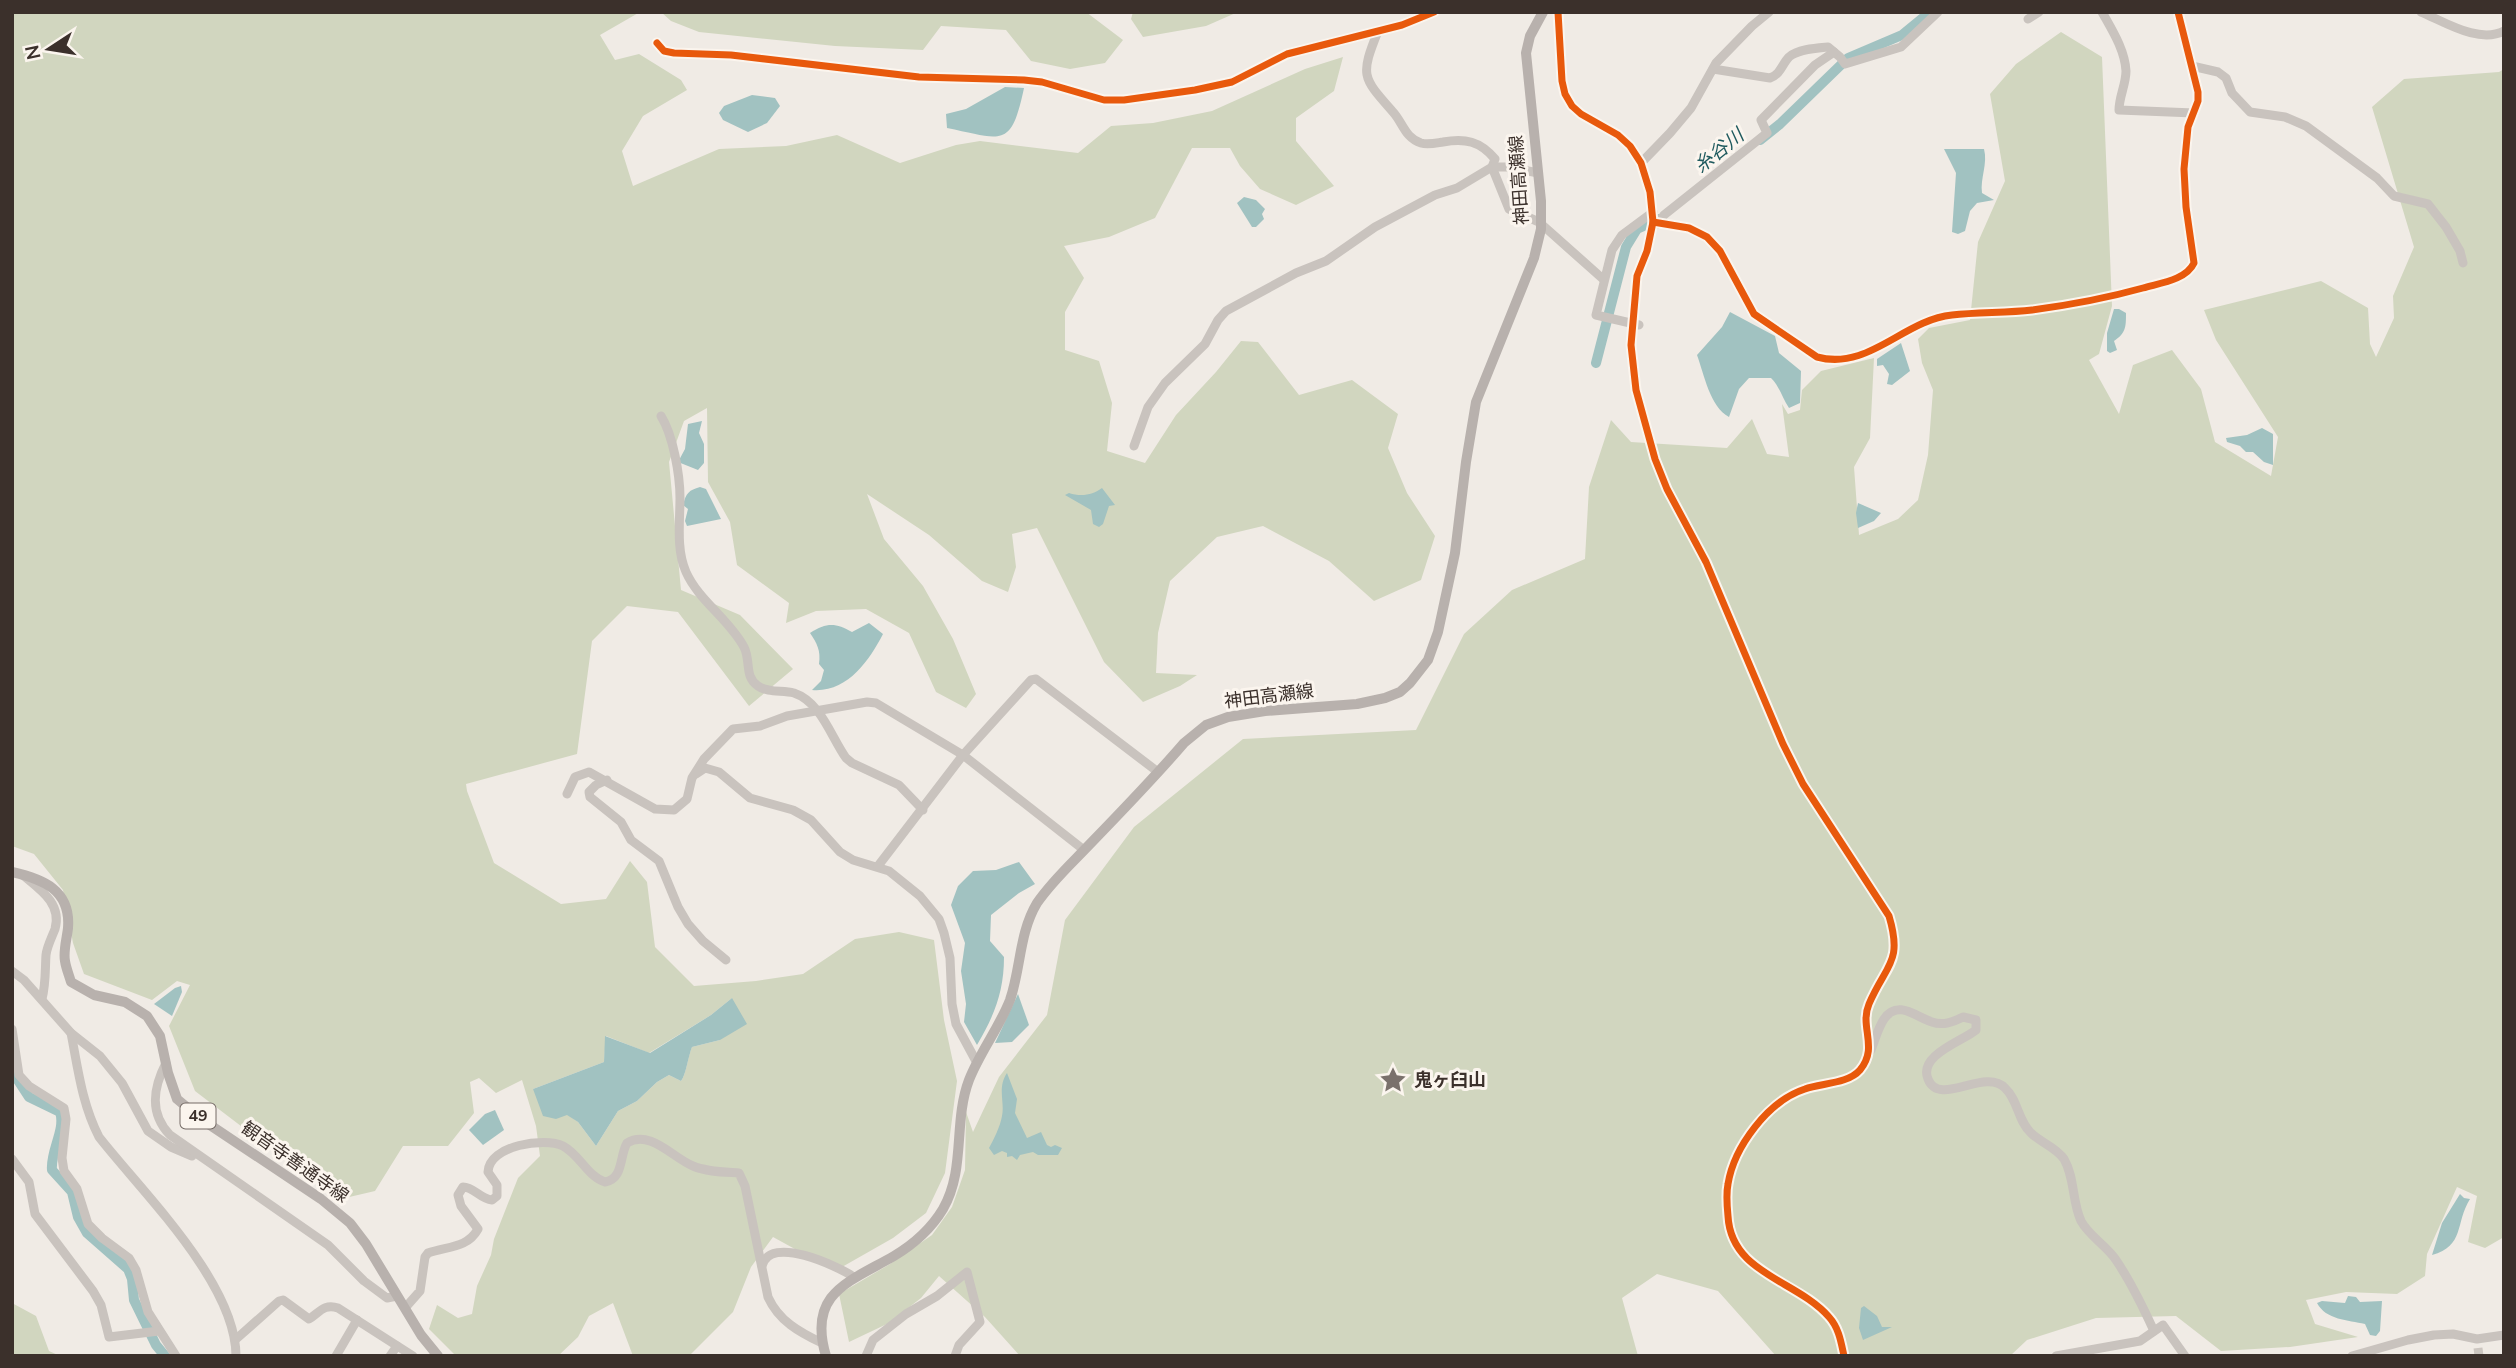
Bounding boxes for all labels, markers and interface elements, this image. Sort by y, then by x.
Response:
north arrow [14,14,84,84]
text: N [19,43,48,62]
water label: 糸谷川 [1689,122,1751,179]
street label: 神田高瀬線 [1504,134,1534,226]
street label: 神田高瀬線 [1223,679,1315,713]
place icon: 鬼ヶ臼山 [1378,1065,1408,1095]
place label: 鬼ヶ臼山 [1414,1068,1486,1092]
road number: 49 [180,1104,216,1128]
street label: 観音寺善通寺線 [237,1116,353,1208]

